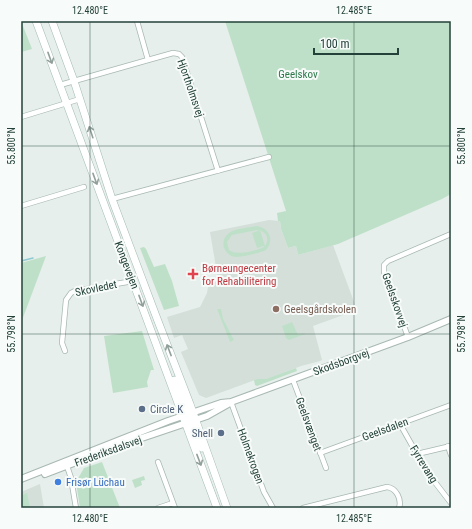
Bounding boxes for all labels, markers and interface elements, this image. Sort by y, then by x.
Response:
text: 12.480°E [72,5,108,16]
text: 12.485°E [336,5,372,16]
scale bar [314,30,398,56]
text: 100 m [320,37,350,51]
one-way arrow [47,51,54,64]
street label: Hjortholmsvej [175,57,207,119]
park label: Geelskov [278,68,318,81]
one-way arrow [87,125,94,138]
text: 55.800°N [6,127,17,165]
text: 55.800°N [456,127,467,165]
one-way arrow [92,173,100,185]
street label: Kongevejen [112,240,142,291]
place label: Børneungecenter for Rehabilitering [202,262,277,288]
marker: Børneungecenter for Rehabilitering [187,268,199,280]
street label: Geelsskovvej [379,271,410,329]
street label: Skovledet [74,278,118,299]
one-way arrow [137,295,145,307]
place label: Geelsgårdskolen [284,303,356,316]
marker: Geelsgårdskolen [271,304,281,314]
text: 55.798°N [6,315,17,353]
text: 55.798°N [456,315,467,353]
one-way arrow [164,344,172,356]
street label: Skodsborgvej [311,346,371,379]
street label: Geelsvænget [293,396,324,453]
place label: Circle K [150,403,183,416]
marker: Circle K [137,404,147,414]
street label: Geelsdalen [360,415,410,444]
place label: Shell [192,427,213,440]
street label: Holmekrogen [235,427,267,486]
marker: Shell [216,428,226,438]
street label: Frederiksdalsvej [73,433,144,470]
street label: Fyrrevang [407,443,440,486]
one-way arrow [195,453,203,465]
place label: Frisør Lüchau [66,476,125,489]
marker: Frisør Lüchau [53,477,63,487]
text: 12.480°E [72,513,108,524]
text: 12.485°E [336,513,372,524]

